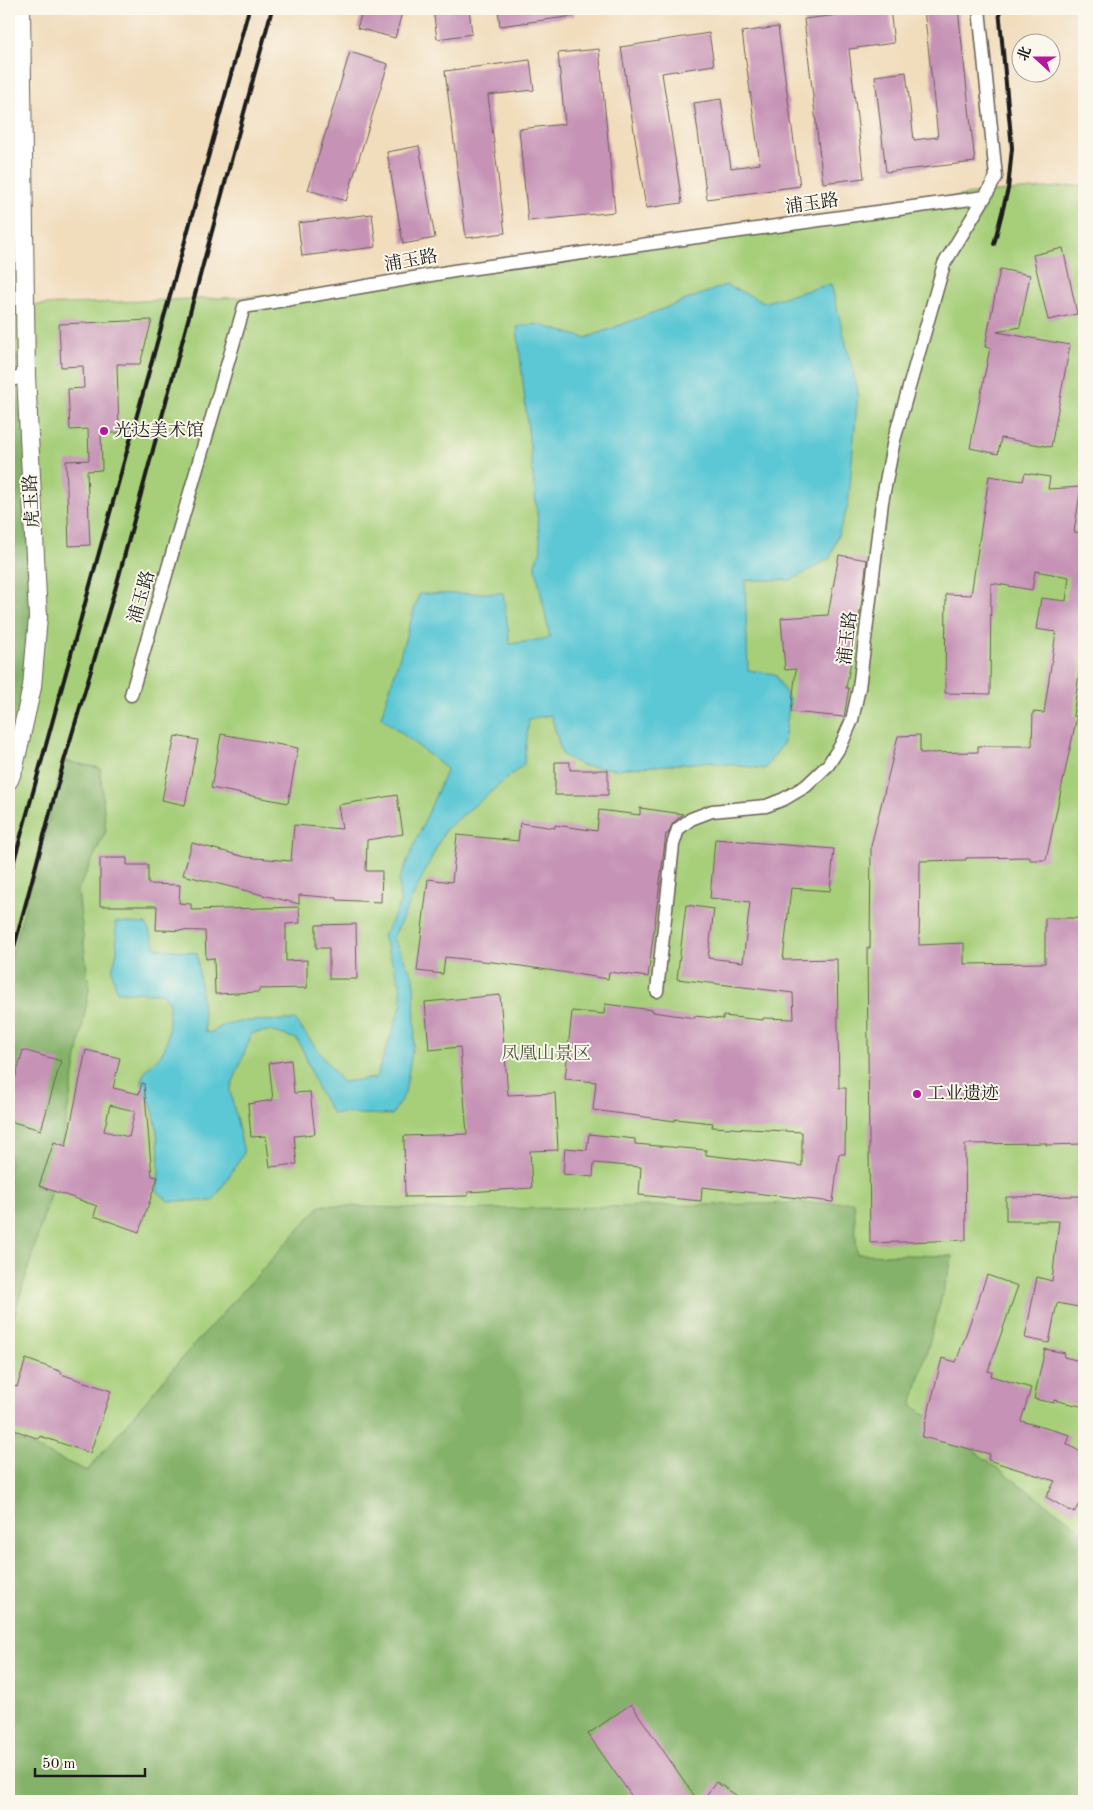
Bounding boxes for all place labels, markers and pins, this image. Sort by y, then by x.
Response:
place label: 光达美术馆 [114,420,204,440]
marker: 光达美术馆 [98,425,110,437]
place label: 工业遗迹 [927,1083,999,1103]
marker: 工业遗迹 [911,1088,923,1100]

